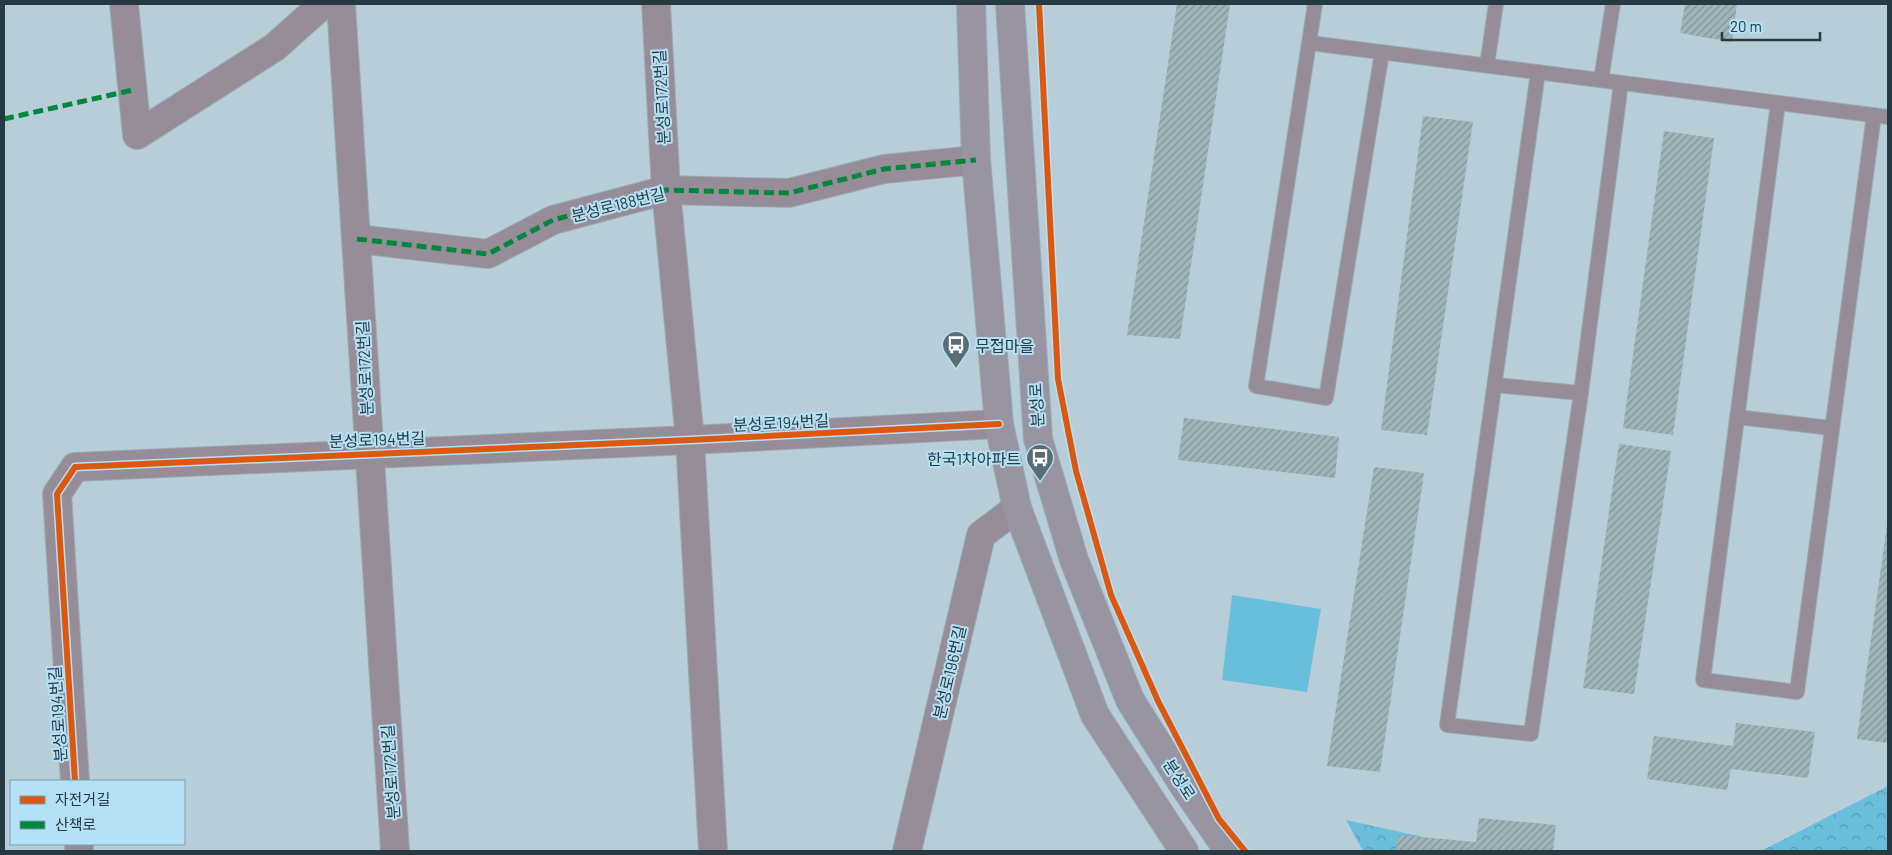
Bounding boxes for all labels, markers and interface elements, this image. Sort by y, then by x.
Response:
scale bar [1722,10,1820,42]
text: 20 m [1730,17,1762,35]
street label: 분성로172번길 [649,49,673,145]
street label: 분성로188번길 [569,183,667,225]
street label: 분성로172번길 [352,320,376,416]
bus stop icon: 무접마을 [941,330,971,369]
place label: 무접마을 [975,336,1034,355]
street label: 분성로 [1025,382,1047,428]
street label: 분성로194번길 [732,410,830,434]
street label: 분성로194번길 [329,428,425,450]
bus stop icon: 한국1차아파트 [1025,443,1055,482]
place label: 한국1차아파트 [927,449,1021,468]
street label: 분성로196번길 [929,623,969,721]
street label: 분성로194번길 [44,665,70,763]
street label: 분성로172번길 [377,724,403,820]
street label: 분성로 [1160,755,1200,803]
legend [10,780,185,845]
text: 자전거길 [55,790,110,808]
text: 산책로 [55,815,96,833]

